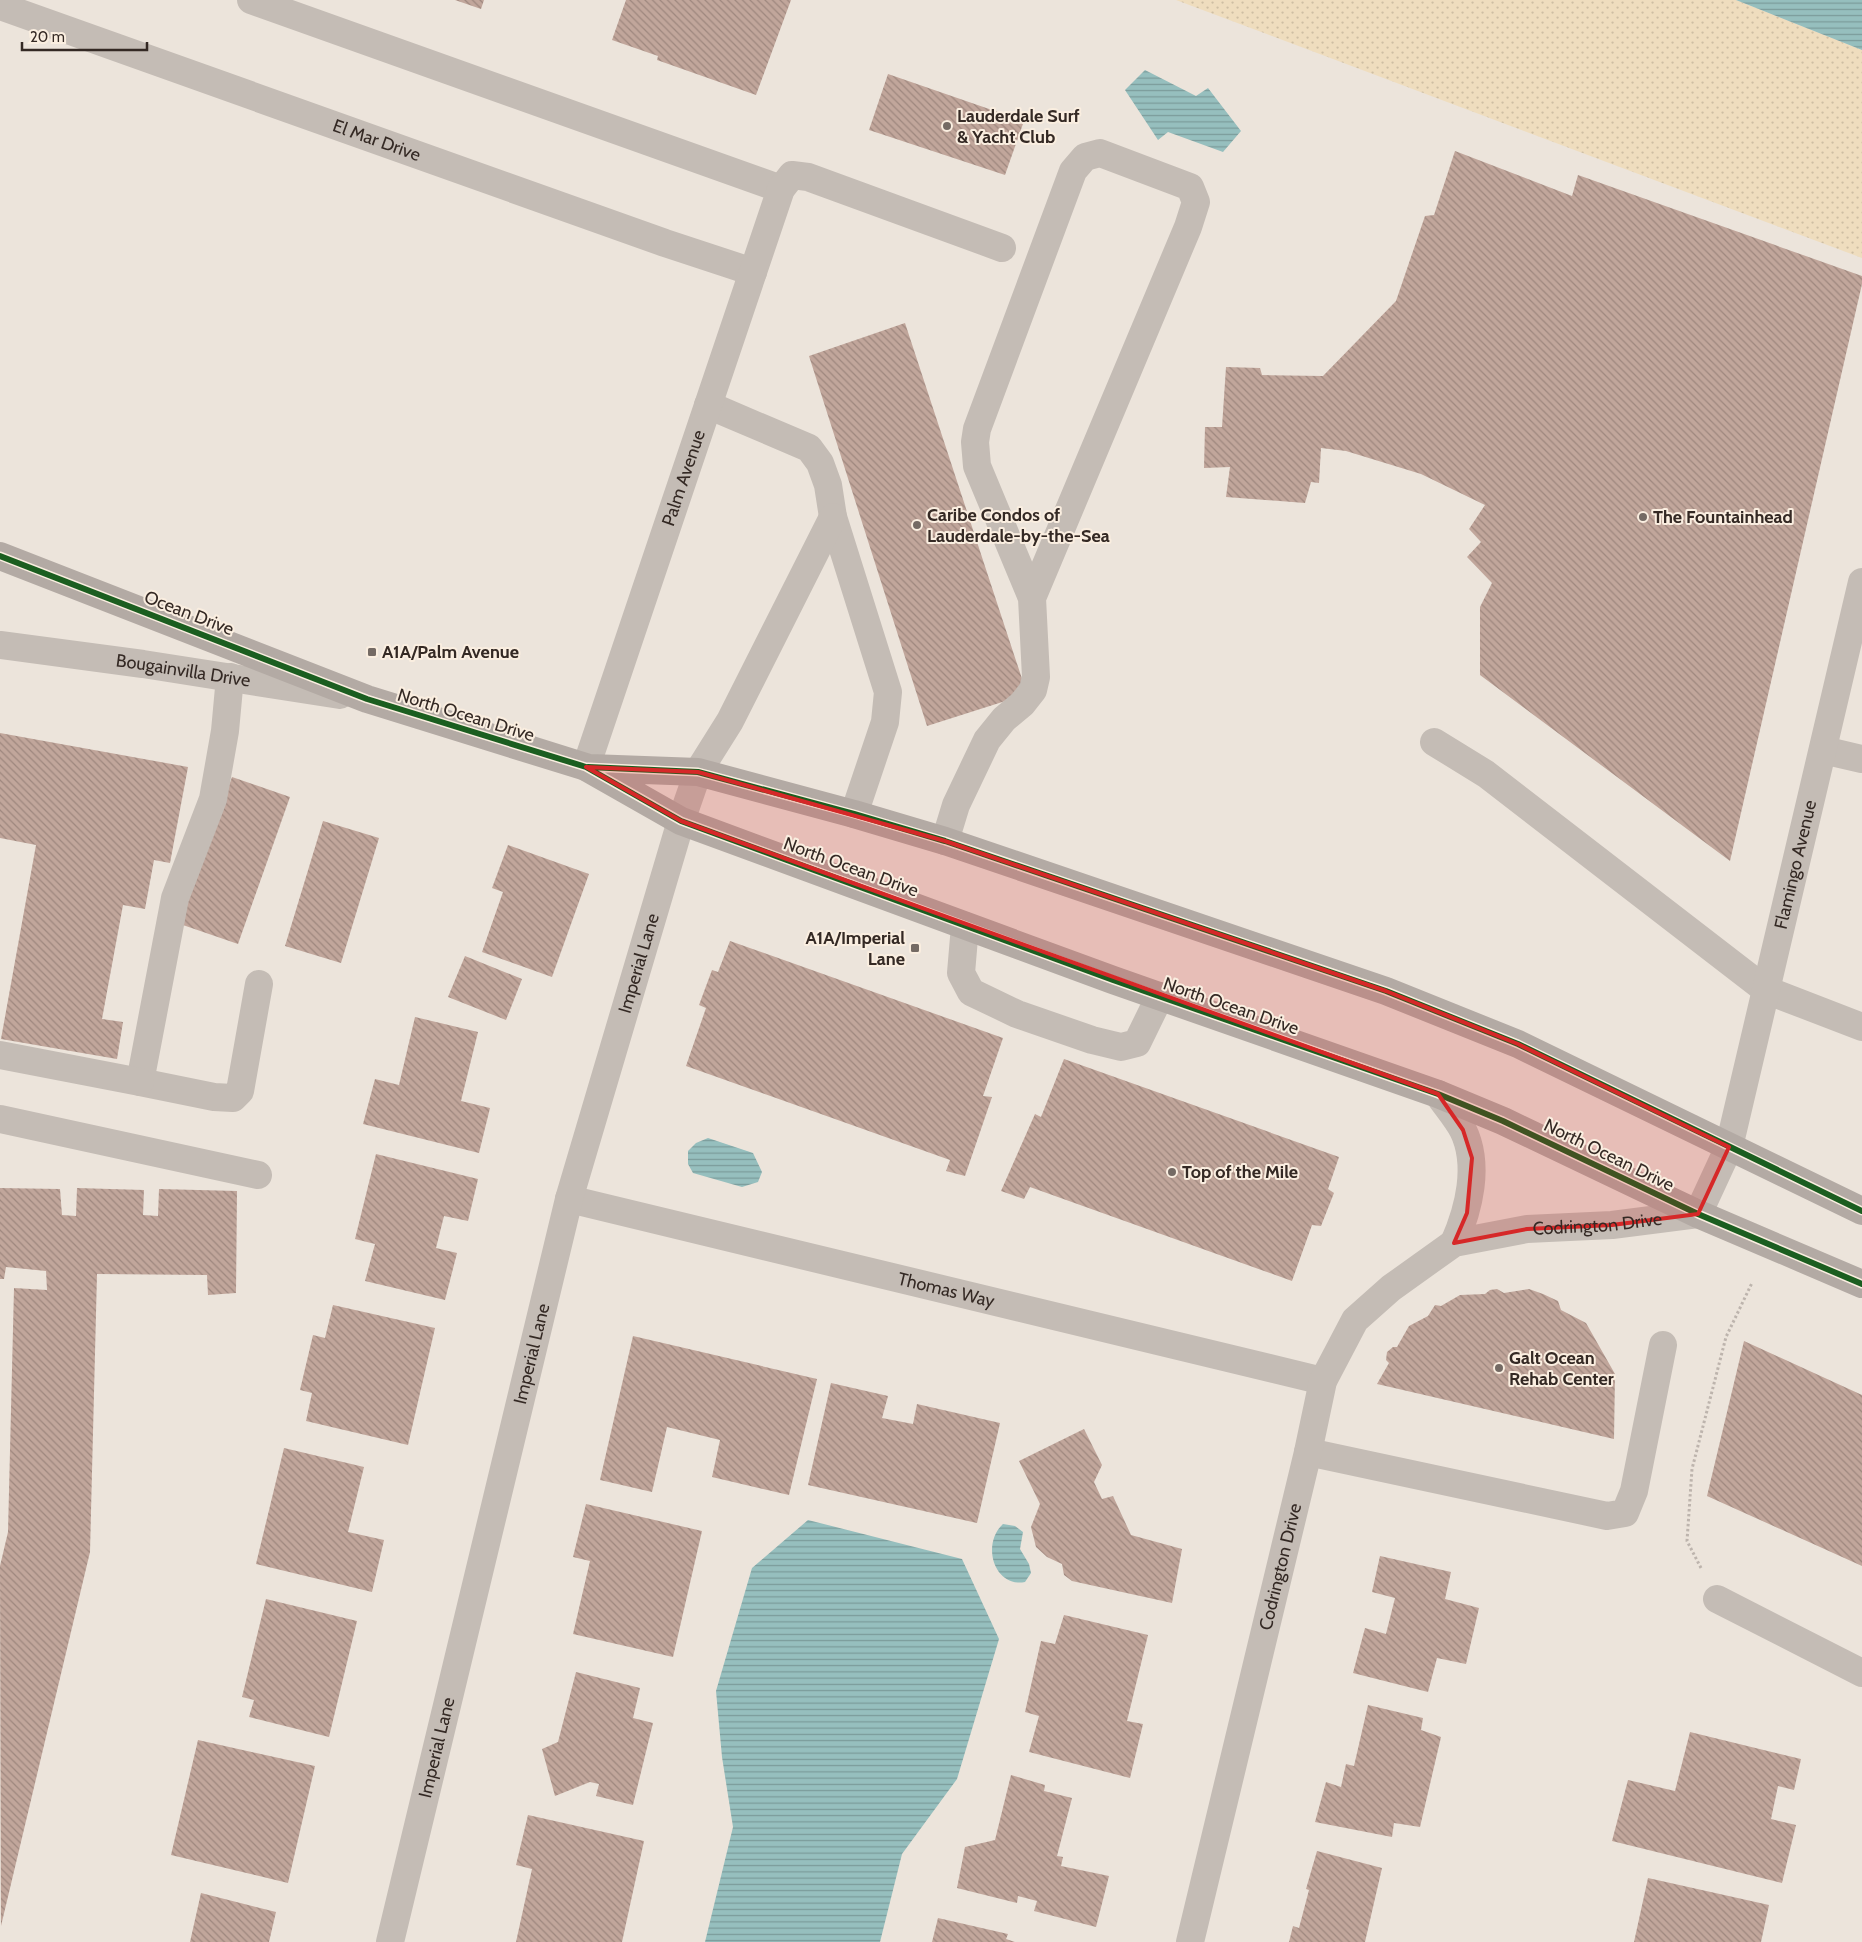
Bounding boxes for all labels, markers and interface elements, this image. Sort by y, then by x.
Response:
scale bar [22,20,148,52]
text: 20 m [30,28,65,46]
place label: Lauderdale Surf & Yacht Club [957,105,1080,148]
street label: El Mar Drive [330,115,424,166]
marker: Lauderdale Surf & Yacht Club [941,120,953,132]
street label: Palm Avenue [657,427,710,529]
place label: Caribe Condos of Lauderdale-by-the-Sea [927,504,1110,547]
place label: The Fountainhead [1653,506,1793,528]
marker: The Fountainhead [1637,511,1649,523]
marker: Caribe Condos of Lauderdale-by-the-Sea [911,519,923,531]
street label: Ocean Drive [141,586,237,640]
place label: A1A/Palm Avenue [382,641,519,663]
marker: A1A/Palm Avenue [366,646,378,658]
street label: Bougainvilla Drive [115,650,252,692]
street label: North Ocean Drive [395,684,537,746]
street label: Flamingo Avenue [1770,798,1821,931]
street label: North Ocean Drive [781,832,921,902]
street label: Imperial Lane [614,911,664,1016]
place label: A1A/Imperial Lane [806,927,905,970]
marker: A1A/Imperial Lane [909,942,921,954]
street label: North Ocean Drive [1160,972,1302,1040]
street label: North Ocean Drive [1540,1114,1678,1196]
place label: Top of the Mile [1182,1161,1298,1183]
marker: Top of the Mile [1166,1166,1178,1178]
street label: Codrington Drive [1532,1208,1663,1240]
street label: Thomas Way [896,1268,997,1312]
street label: Imperial Lane [509,1301,554,1406]
place label: Galt Ocean Rehab Center [1509,1347,1614,1390]
marker: Galt Ocean Rehab Center [1493,1362,1505,1374]
street label: Codrington Drive [1254,1501,1306,1632]
street label: Imperial Lane [414,1695,460,1800]

